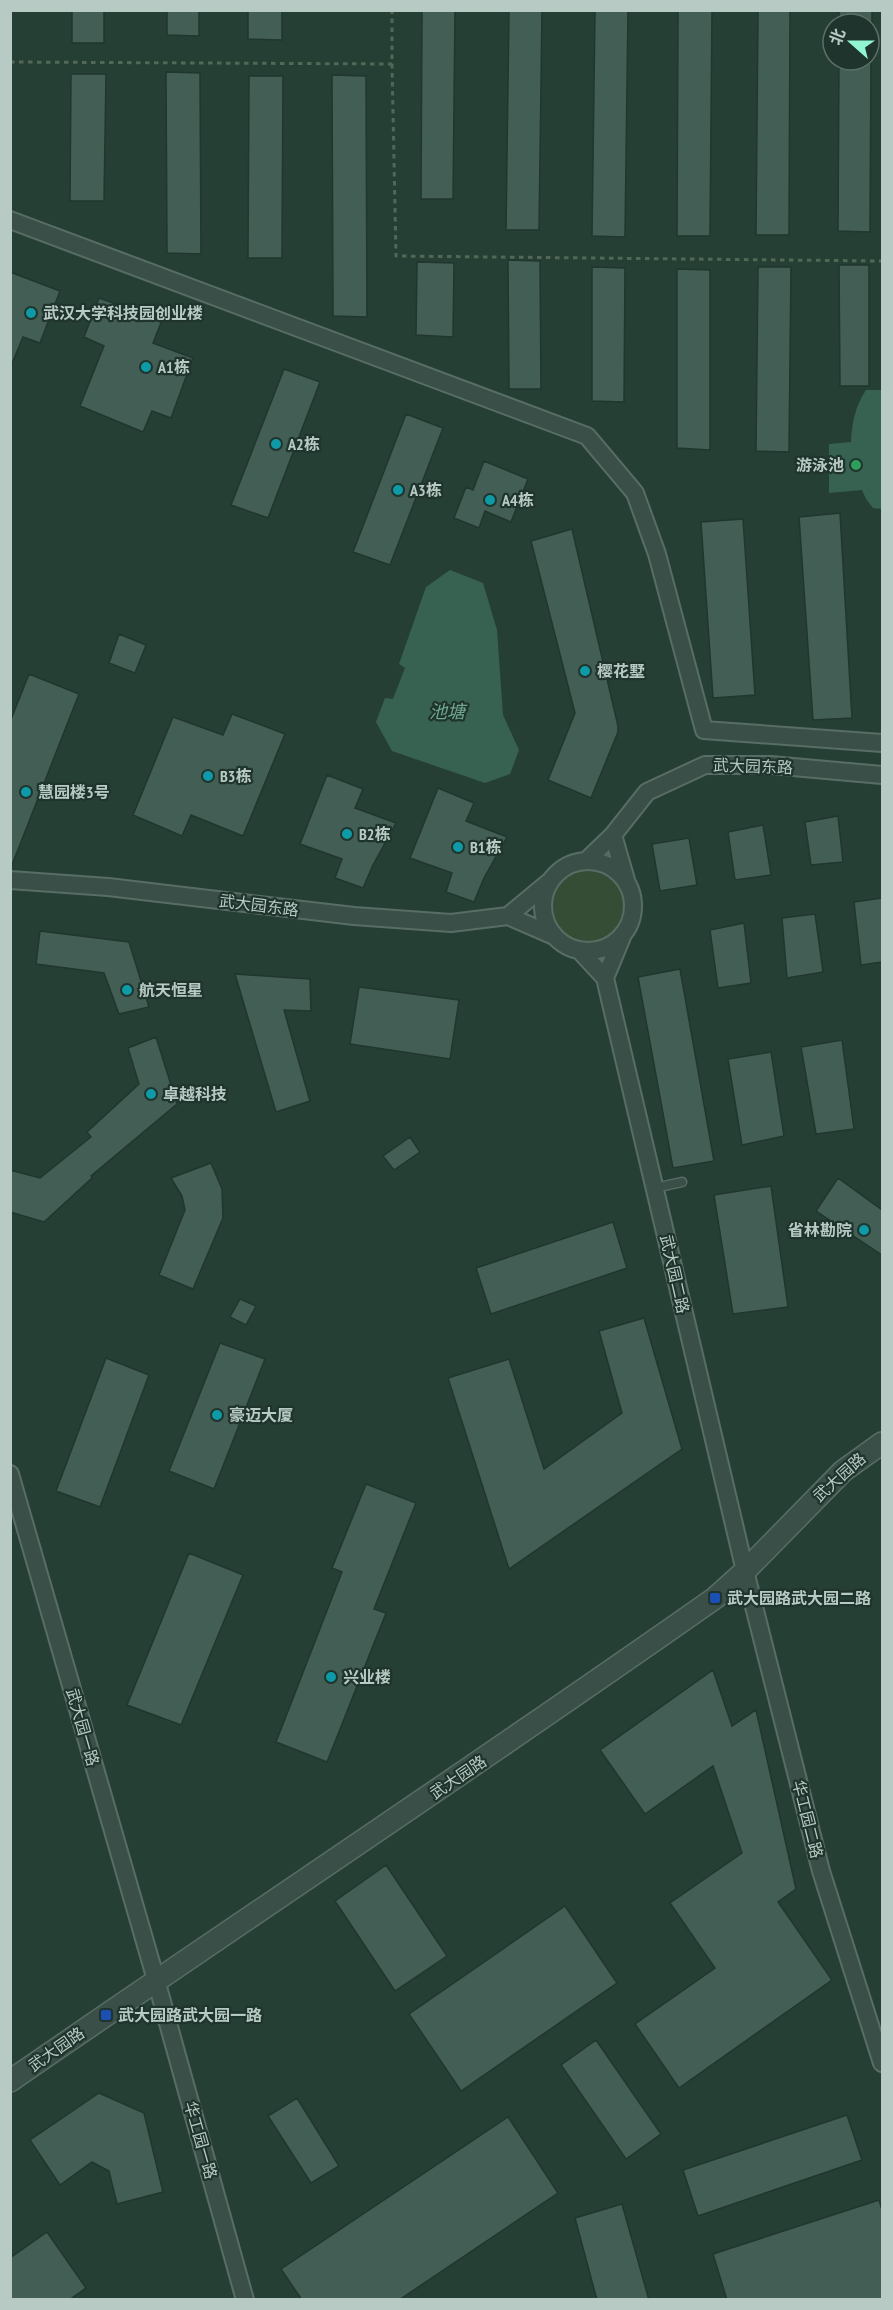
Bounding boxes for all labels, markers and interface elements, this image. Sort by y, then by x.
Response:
north arrow [821,12,881,72]
text: 北 [825,26,849,48]
place label: 武汉大学科技园创业楼 [43,303,203,323]
marker: 武汉大学科技园创业楼 [24,306,38,320]
place label: A1栋 [157,357,190,377]
marker: A1栋 [139,360,153,374]
place label: A2栋 [287,434,320,454]
marker: A2栋 [269,437,283,451]
place label: 游泳池 [796,455,844,475]
marker: 游泳池 [849,458,863,472]
place label: A3栋 [409,480,442,500]
marker: A3栋 [391,483,405,497]
place label: A4栋 [501,490,534,510]
marker: A4栋 [483,493,497,507]
place label: 樱花墅 [597,661,645,681]
marker: 樱花墅 [578,664,592,678]
water label: 池塘 [429,700,468,723]
street label: 武大园东路 [713,755,793,777]
place label: B3栋 [220,766,252,786]
marker: B3栋 [201,769,215,783]
place label: 慧园楼3号 [38,782,110,802]
marker: 慧园楼3号 [19,785,33,799]
place label: B2栋 [359,824,391,844]
marker: B2栋 [340,827,354,841]
place label: B1栋 [470,837,502,857]
marker: B1栋 [451,840,465,854]
street label: 武大园东路 [218,890,300,920]
place label: 航天恒星 [139,980,203,1000]
marker: 航天恒星 [120,983,134,997]
place label: 卓越科技 [163,1084,227,1104]
marker: 卓越科技 [144,1087,158,1101]
place label: 省林勘院 [788,1220,852,1240]
marker: 省林勘院 [857,1223,871,1237]
street label: 武大园二路 [656,1233,694,1315]
place label: 豪迈大厦 [229,1405,293,1425]
marker: 豪迈大厦 [210,1408,224,1422]
street label: 武大园路 [809,1448,869,1506]
place label: 武大园路武大园二路 [727,1588,871,1608]
marker: 武大园路武大园二路 [708,1591,722,1605]
place label: 兴业楼 [343,1667,391,1687]
marker: 兴业楼 [324,1670,338,1684]
street label: 武大园一路 [62,1686,104,1768]
street label: 武大园路 [426,1751,490,1803]
street label: 华工园二路 [789,1778,827,1860]
place label: 武大园路武大园一路 [118,2005,262,2025]
marker: 武大园路武大园一路 [99,2008,113,2022]
street label: 武大园路 [24,2022,88,2076]
street label: 华工园一路 [180,2099,222,2181]

